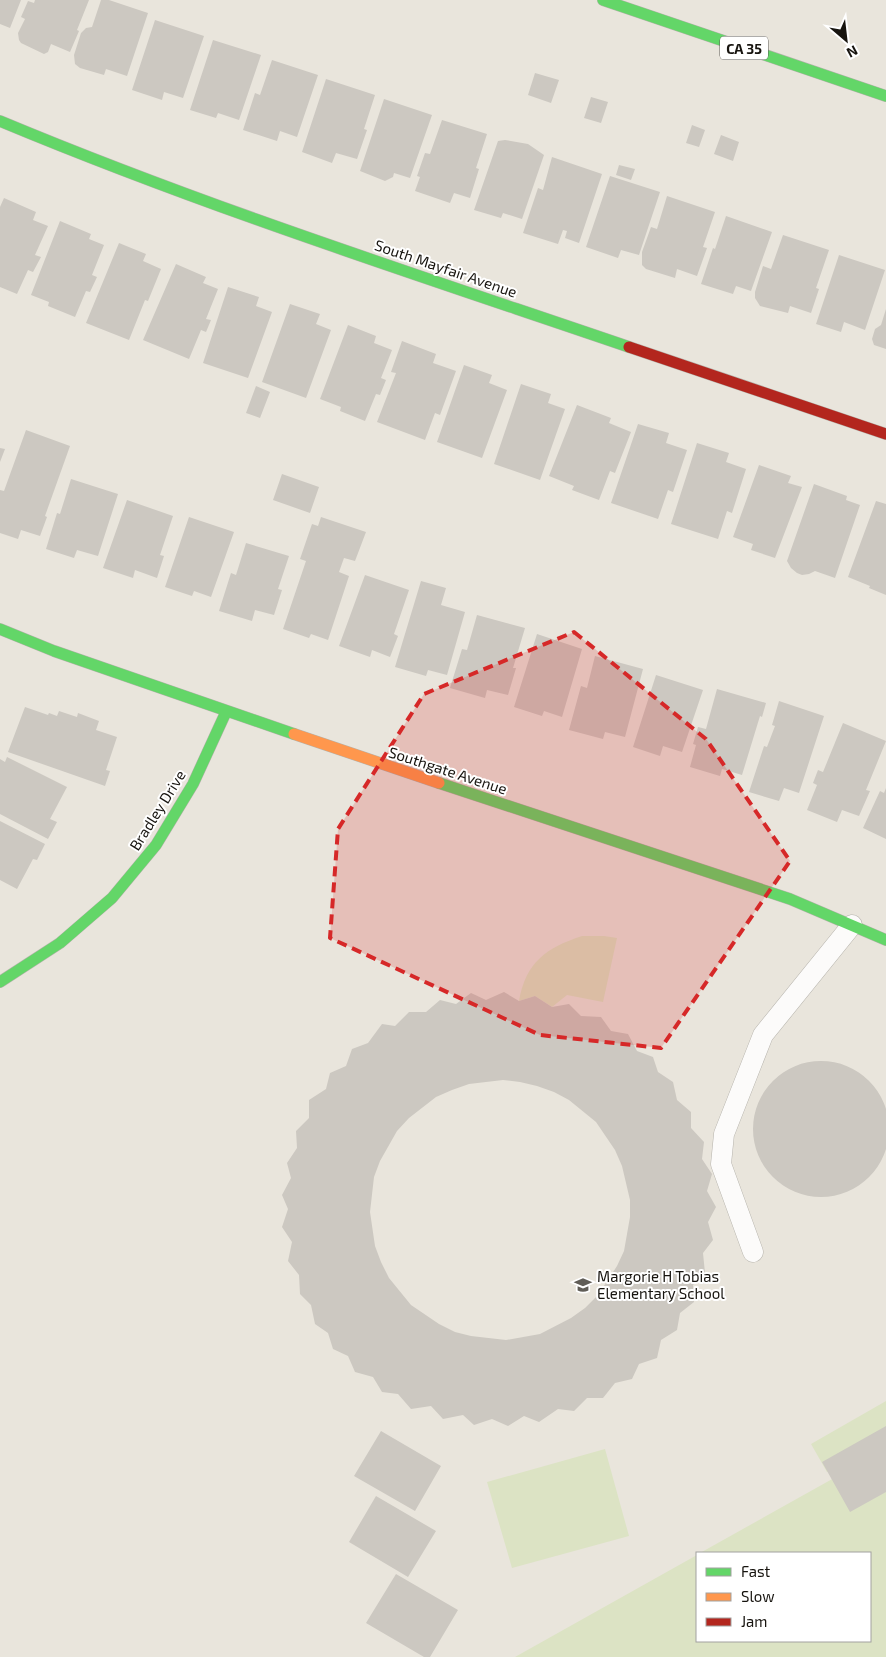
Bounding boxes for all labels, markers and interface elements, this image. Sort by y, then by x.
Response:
north arrow [821,15,871,65]
road number: CA 35 [720,36,768,59]
text: N [844,42,861,62]
street label: South Mayfair Avenue [373,235,519,301]
street label: Southgate Avenue [387,742,509,798]
street label: Bradley Drive [125,767,189,853]
place label: Margorie H Tobias Elementary School [597,1267,725,1302]
school or university icon: Margorie H Tobias Elementary School [573,1275,593,1295]
legend [696,1552,871,1642]
text: Fast [741,1562,771,1580]
text: Slow [741,1587,775,1605]
text: Jam [741,1612,767,1630]

